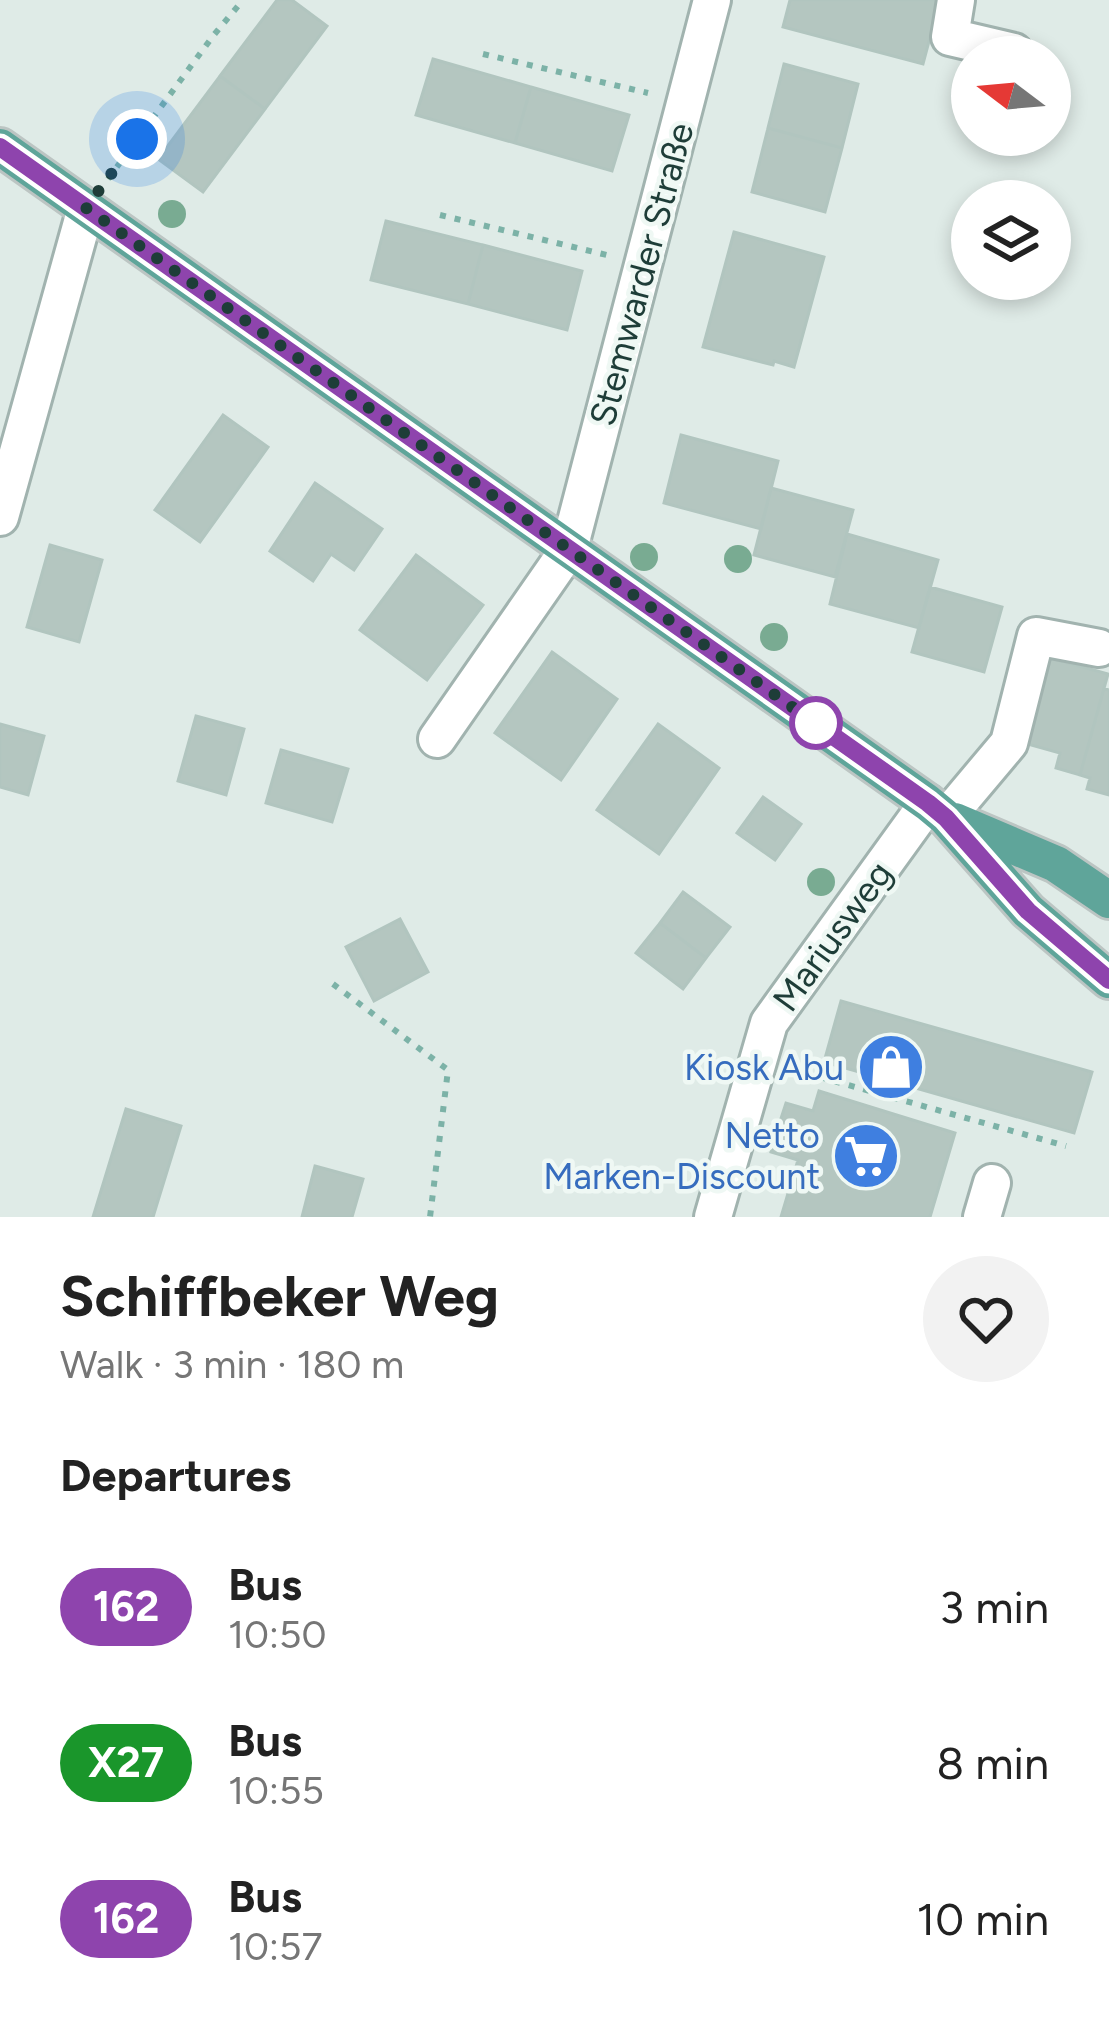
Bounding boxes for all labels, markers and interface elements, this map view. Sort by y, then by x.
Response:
north arrow [951,36,1071,156]
map controls [951,36,1071,300]
your location [107,109,167,169]
street label: Stemwarder Straße [580,118,703,430]
button: layers [951,180,1071,300]
unlabelled marker [791,698,841,748]
street label: Mariusweg [764,853,901,1020]
shop icon: Kiosk Abu [856,1032,926,1102]
place label: Kiosk Abu [684,1046,844,1089]
place label: Netto Marken-Discount [543,1114,820,1198]
supermarket icon: Netto Marken-Discount [831,1121,901,1191]
button: heart [923,1256,1049,1382]
text: Schiffbeker Weg [60,1262,499,1330]
text: Walk · 3 min · 180 m [60,1341,404,1388]
text: Departures [60,1448,291,1502]
text: Bus [228,1557,302,1611]
text: 3 min [940,1580,1049,1634]
text: 162 [93,1581,159,1632]
text: 10:50 [228,1611,326,1658]
text: Bus [228,1713,302,1767]
text: 8 min [936,1736,1049,1790]
text: X27 [88,1737,164,1788]
text: 10:55 [228,1767,324,1814]
text: Bus [228,1869,302,1923]
text: 10 min [917,1892,1049,1946]
text: 162 [93,1893,159,1944]
text: 10:57 [228,1923,322,1970]

